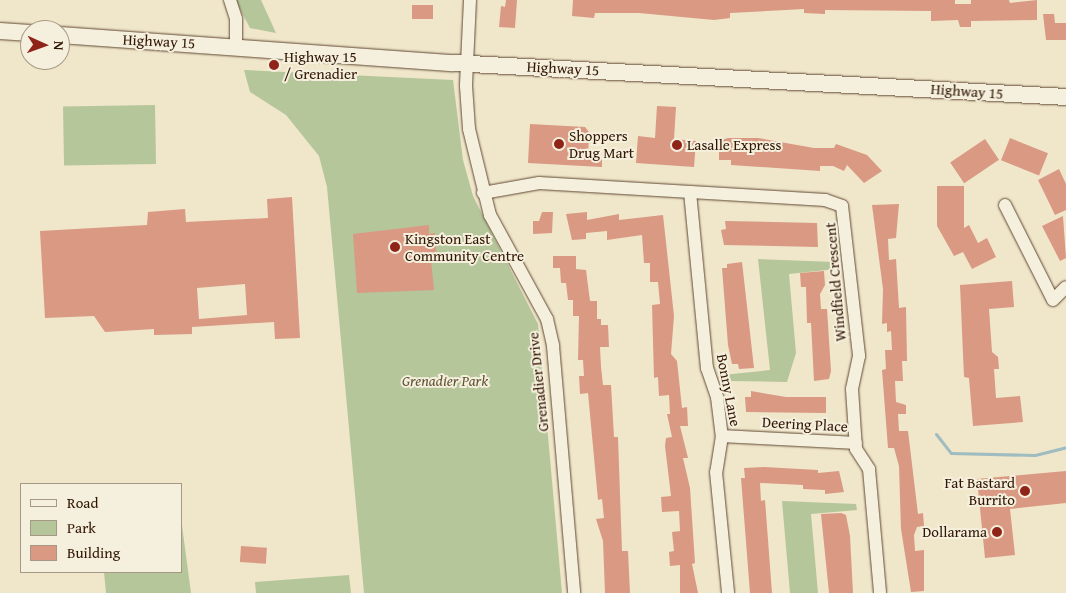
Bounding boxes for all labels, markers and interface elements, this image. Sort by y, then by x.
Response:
north arrow [20,20,70,70]
street label: Highway 15 [122,30,196,52]
text: N [49,40,69,51]
place label: Highway 15 / Grenadier [284,47,357,82]
street label: Highway 15 [526,57,600,79]
marker: Highway 15 / Grenadier [268,59,280,71]
street label: Highway 15 [930,79,1004,103]
place label: Shoppers Drug Mart [569,126,634,161]
place label: Lasalle Express [687,136,781,154]
marker: Shoppers Drug Mart [553,138,565,150]
marker: Lasalle Express [671,139,683,151]
street label: Windfield Crescent [821,222,849,342]
place label: Kingston East Community Centre [405,229,524,264]
marker: Kingston East Community Centre [389,241,401,253]
street label: Grenadier Drive [524,331,552,433]
street label: Bonny Lane [713,352,745,428]
park label: Grenadier Park [402,372,488,390]
street label: Deering Place [762,413,848,435]
place label: Fat Bastard Burrito [945,473,1015,508]
legend [20,483,182,573]
marker: Fat Bastard Burrito [1019,485,1031,497]
text: Road [67,492,98,513]
text: Park [67,517,96,538]
place label: Dollarama [922,523,987,541]
marker: Dollarama [991,526,1003,538]
text: Building [67,542,120,563]

